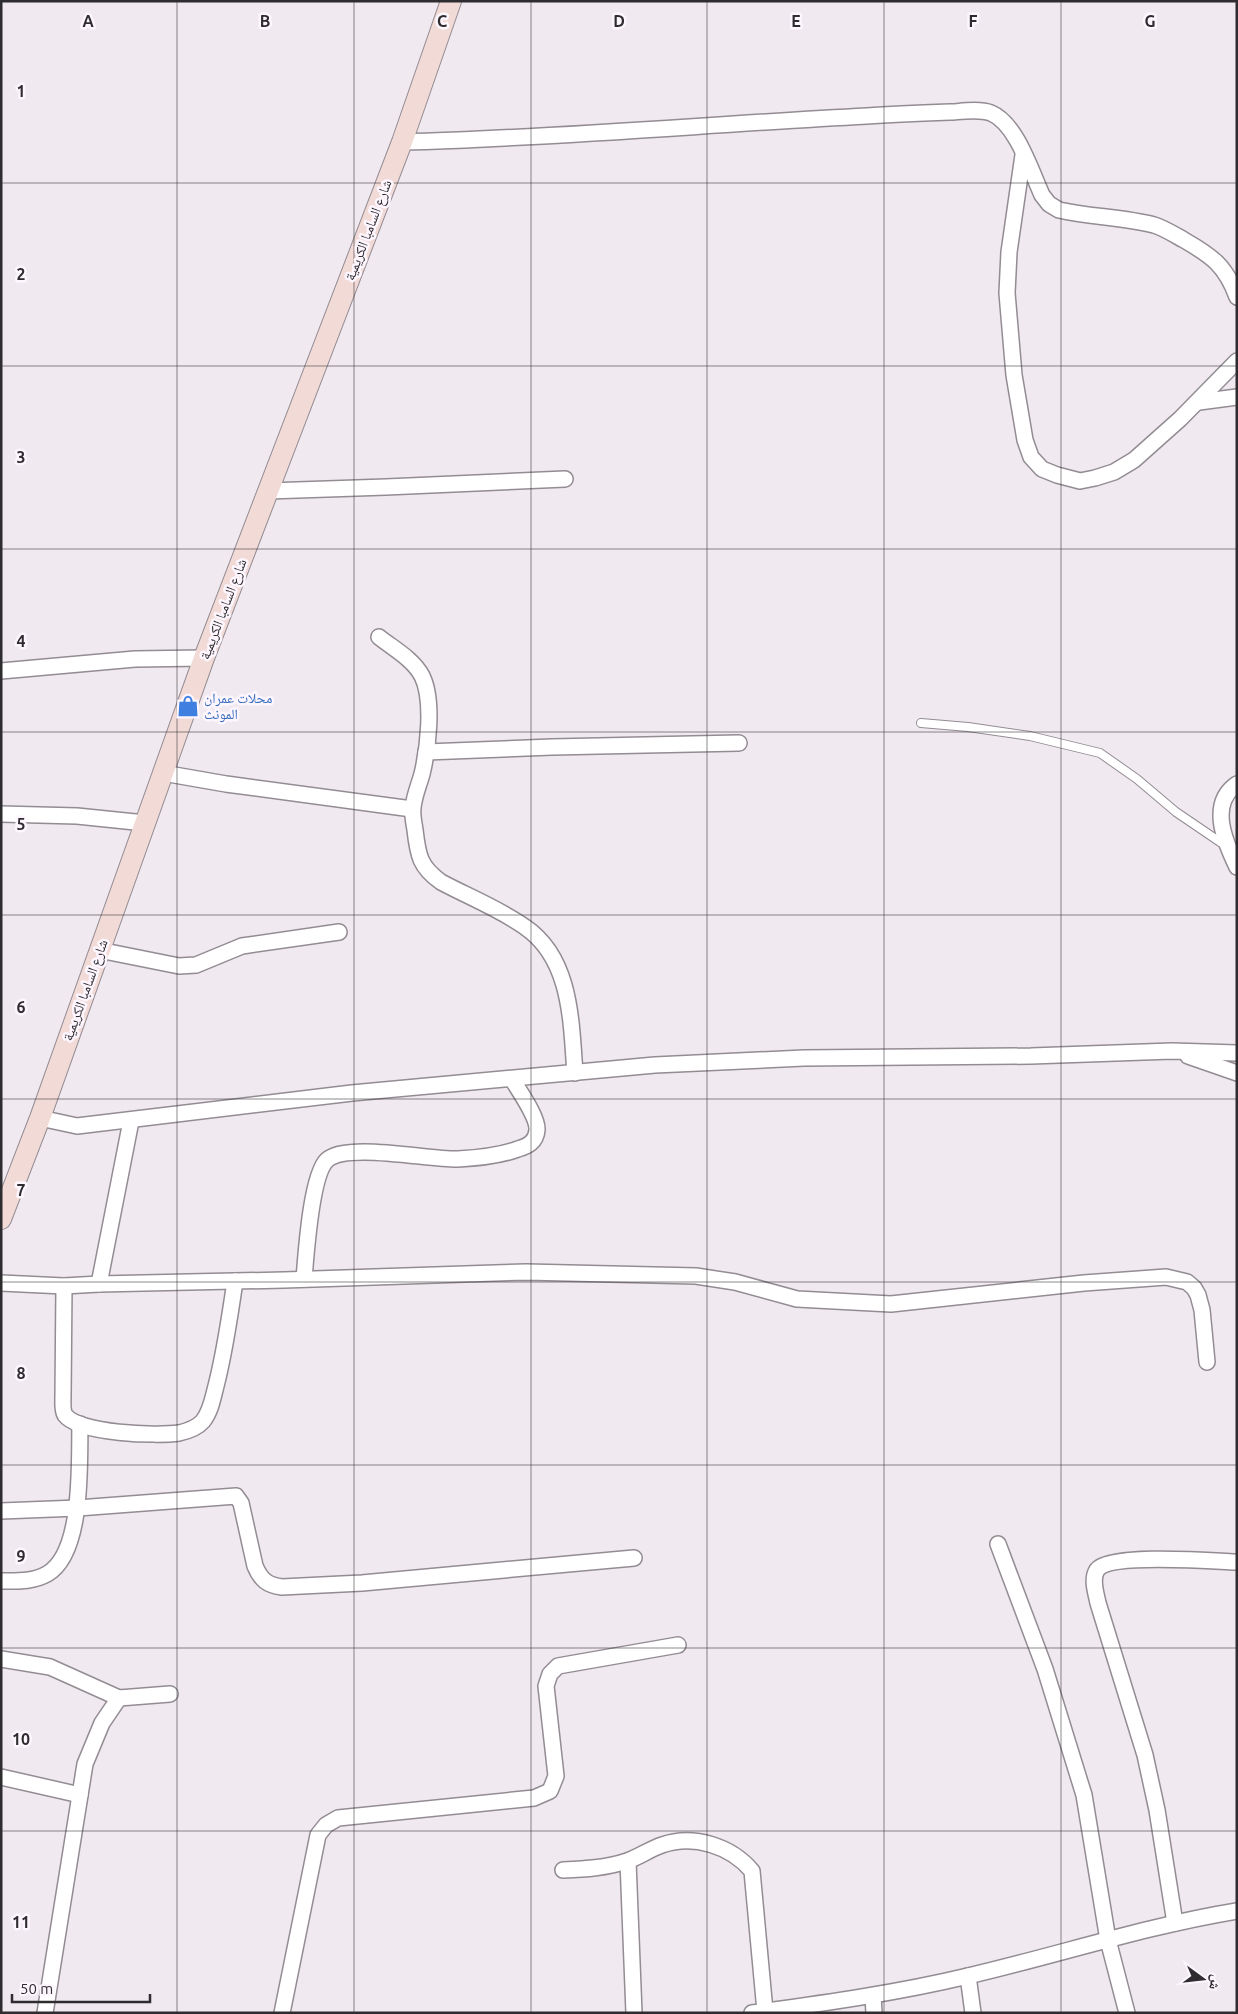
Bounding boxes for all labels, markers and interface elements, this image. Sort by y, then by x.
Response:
text: A [82,12,94,30]
text: B [260,12,270,30]
text: C [437,12,447,30]
text: D [613,12,625,30]
text: E [791,12,801,30]
text: F [969,12,978,30]
text: G [1144,12,1156,30]
text: 1 [16,82,26,100]
street label: شارع السامبا الكريمية [341,177,396,283]
text: 2 [16,265,26,283]
text: 3 [16,448,26,466]
street label: شارع السامبا الكريمية [196,556,251,662]
text: 4 [16,632,26,650]
place label: محلات عمران المونث [204,690,272,723]
shop icon: محلات عمران المونث [175,693,201,719]
text: 5 [16,815,26,833]
street label: شارع السامبا الكريمية [59,937,113,1043]
text: 6 [16,998,26,1016]
text: 7 [16,1181,26,1199]
text: 8 [16,1364,26,1382]
text: 9 [16,1547,26,1565]
text: 10 [12,1730,30,1748]
text: 11 [12,1913,30,1931]
north arrow [1178,1954,1228,2004]
scale bar [12,1972,150,2004]
text: ش [1205,1973,1225,1992]
text: 50 m [20,1980,53,1997]

